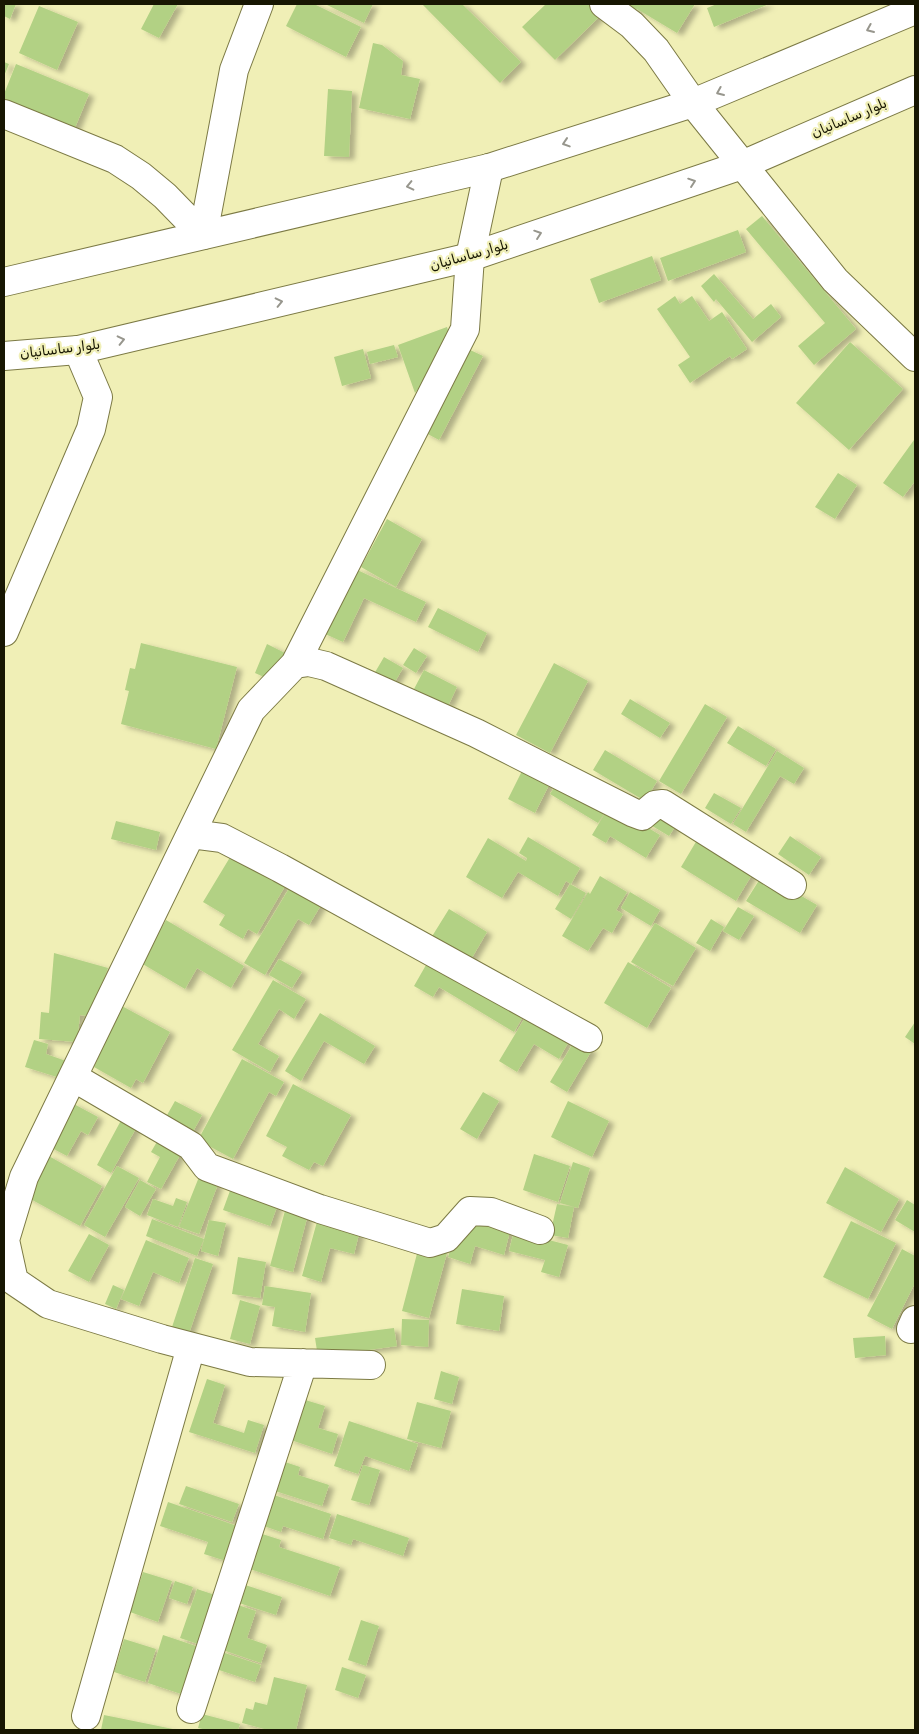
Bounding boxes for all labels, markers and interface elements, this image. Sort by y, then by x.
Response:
one-way arrow [866,23,875,33]
one-way arrow [716,85,725,96]
street label: بلوار ساسانیان [809,94,889,142]
one-way arrow [563,138,571,148]
one-way arrow [687,178,695,188]
one-way arrow [405,180,414,191]
one-way arrow [533,230,541,240]
street label: بلوار ساسانیان [428,236,510,274]
one-way arrow [275,297,284,308]
one-way arrow [117,335,126,346]
street label: بلوار ساسانیان [19,336,101,362]

